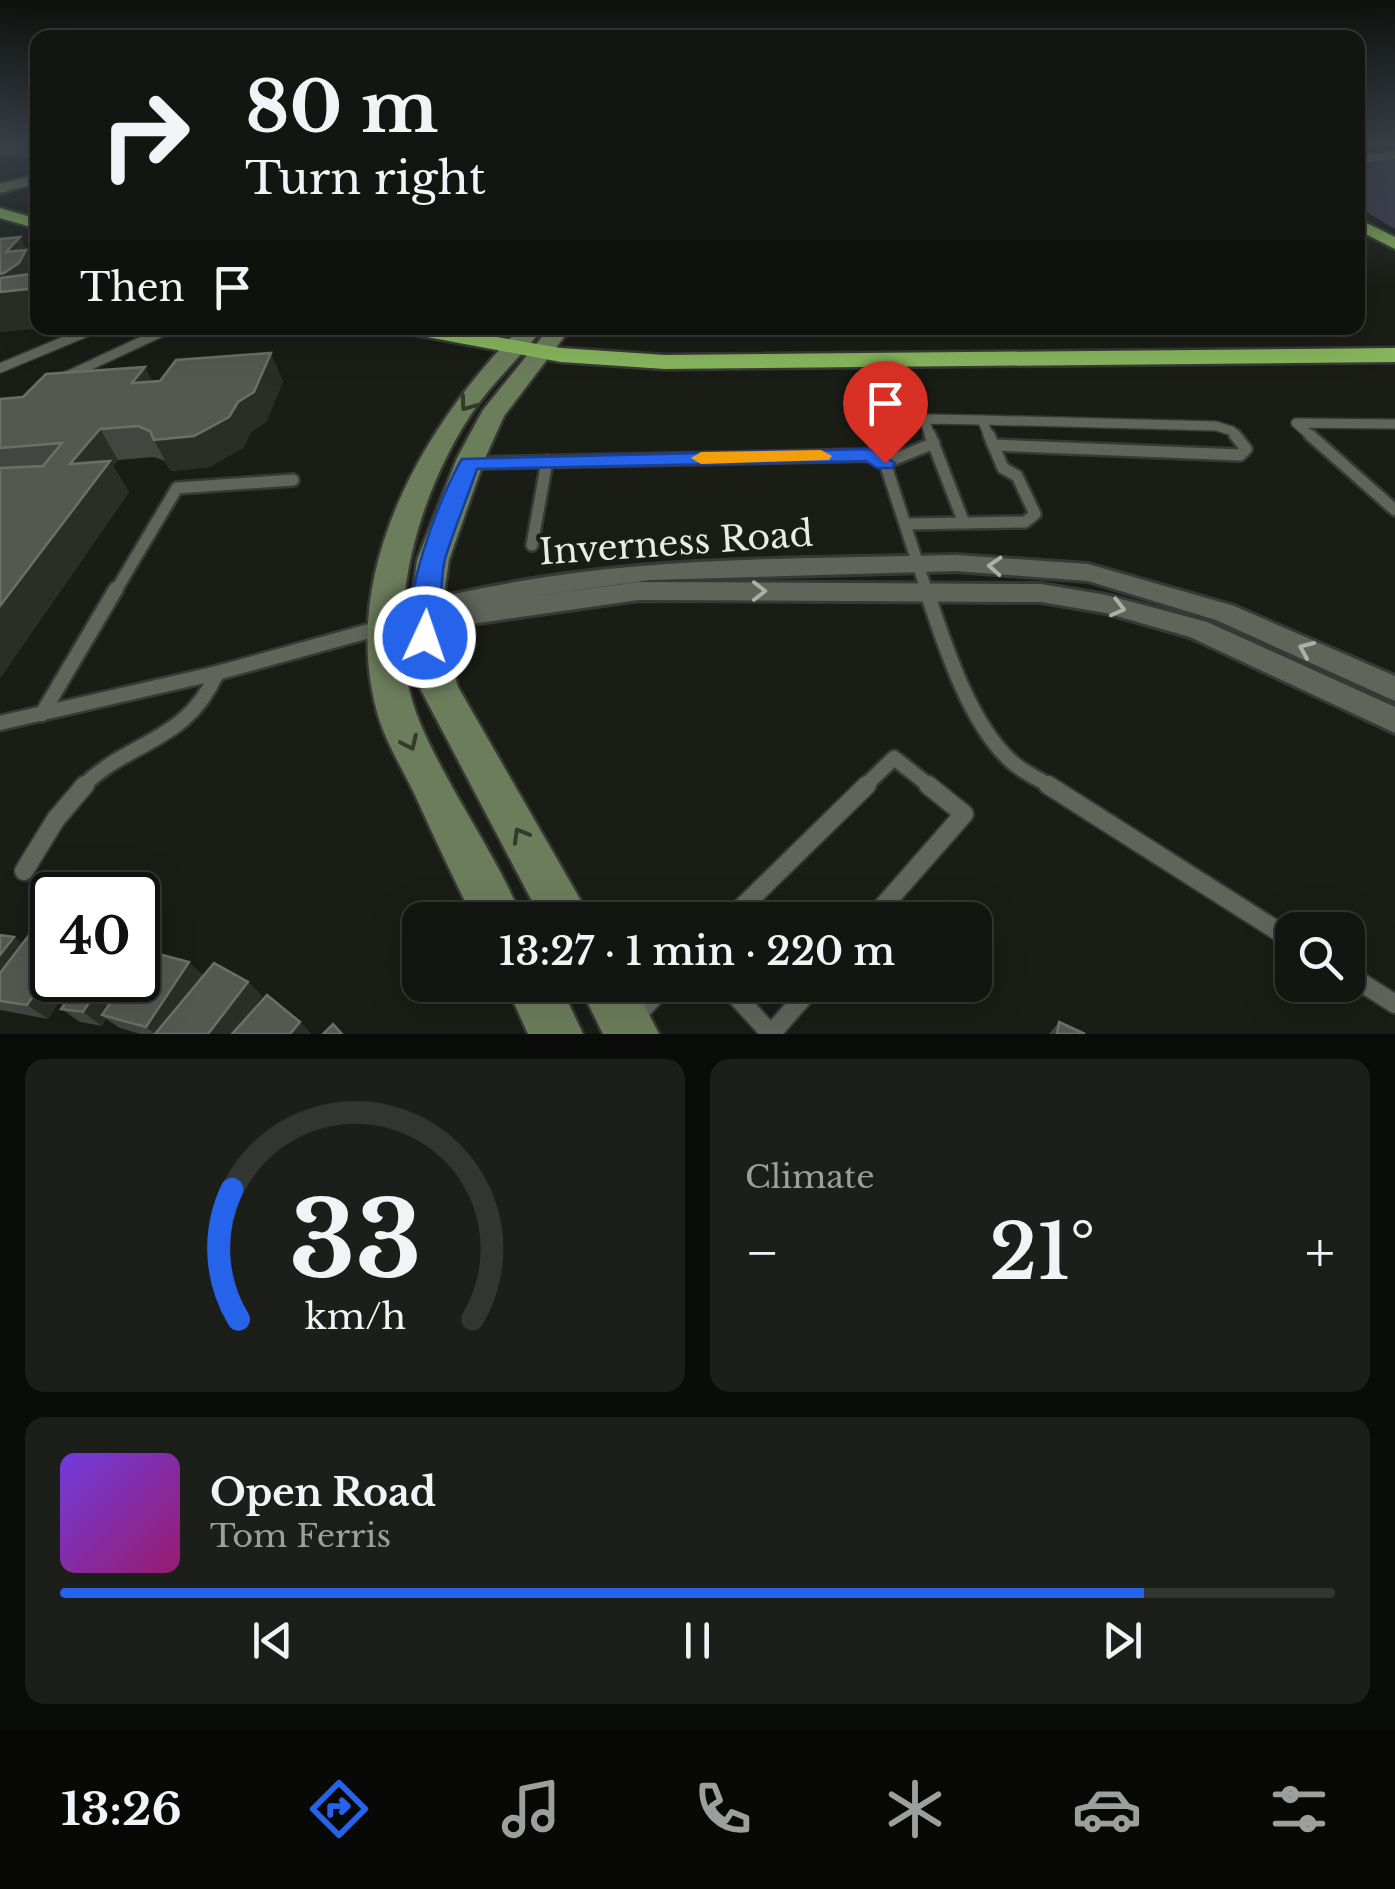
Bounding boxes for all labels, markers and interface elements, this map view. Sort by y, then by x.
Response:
text: 80 m [245,64,438,151]
icon: right [80,70,210,200]
text: Turn right [245,150,486,206]
icon: arrive [205,260,260,315]
text: Then [80,264,185,311]
pin [843,361,928,464]
icon: arrive [858,376,913,431]
one-way arrow [461,393,478,411]
street label: Inverness Road [538,511,814,574]
one-way arrow [986,556,1002,577]
one-way arrow [752,580,768,601]
position arrow [373,585,477,689]
one-way arrow [1109,596,1126,617]
one-way arrow [1298,641,1316,661]
one-way arrow [398,733,418,751]
one-way arrow [512,828,532,846]
speed limit sign: 40 [30,872,160,1002]
map controls [1275,912,1365,1002]
button: search [1275,912,1365,1002]
text: 13:27 · 1 min · 220 m [499,928,895,975]
text: Climate [745,1157,874,1197]
text: 33 [289,1176,421,1305]
text: 21° [989,1206,1095,1299]
text: − [745,1219,780,1287]
text: + [1305,1219,1335,1287]
text: km/h [304,1294,406,1339]
text: Open Road [210,1469,436,1516]
text: Tom Ferris [210,1516,391,1556]
icon: previous [245,1613,300,1668]
icon: pause [670,1613,725,1668]
icon: next [1095,1613,1150,1668]
icon: directions [304,1774,374,1844]
icon: music [496,1774,566,1844]
icon: phone [688,1774,758,1844]
icon: climate [880,1774,950,1844]
icon: car [1072,1774,1142,1844]
icon: filters [1264,1774,1334,1844]
text: 13:26 [61,1781,182,1837]

